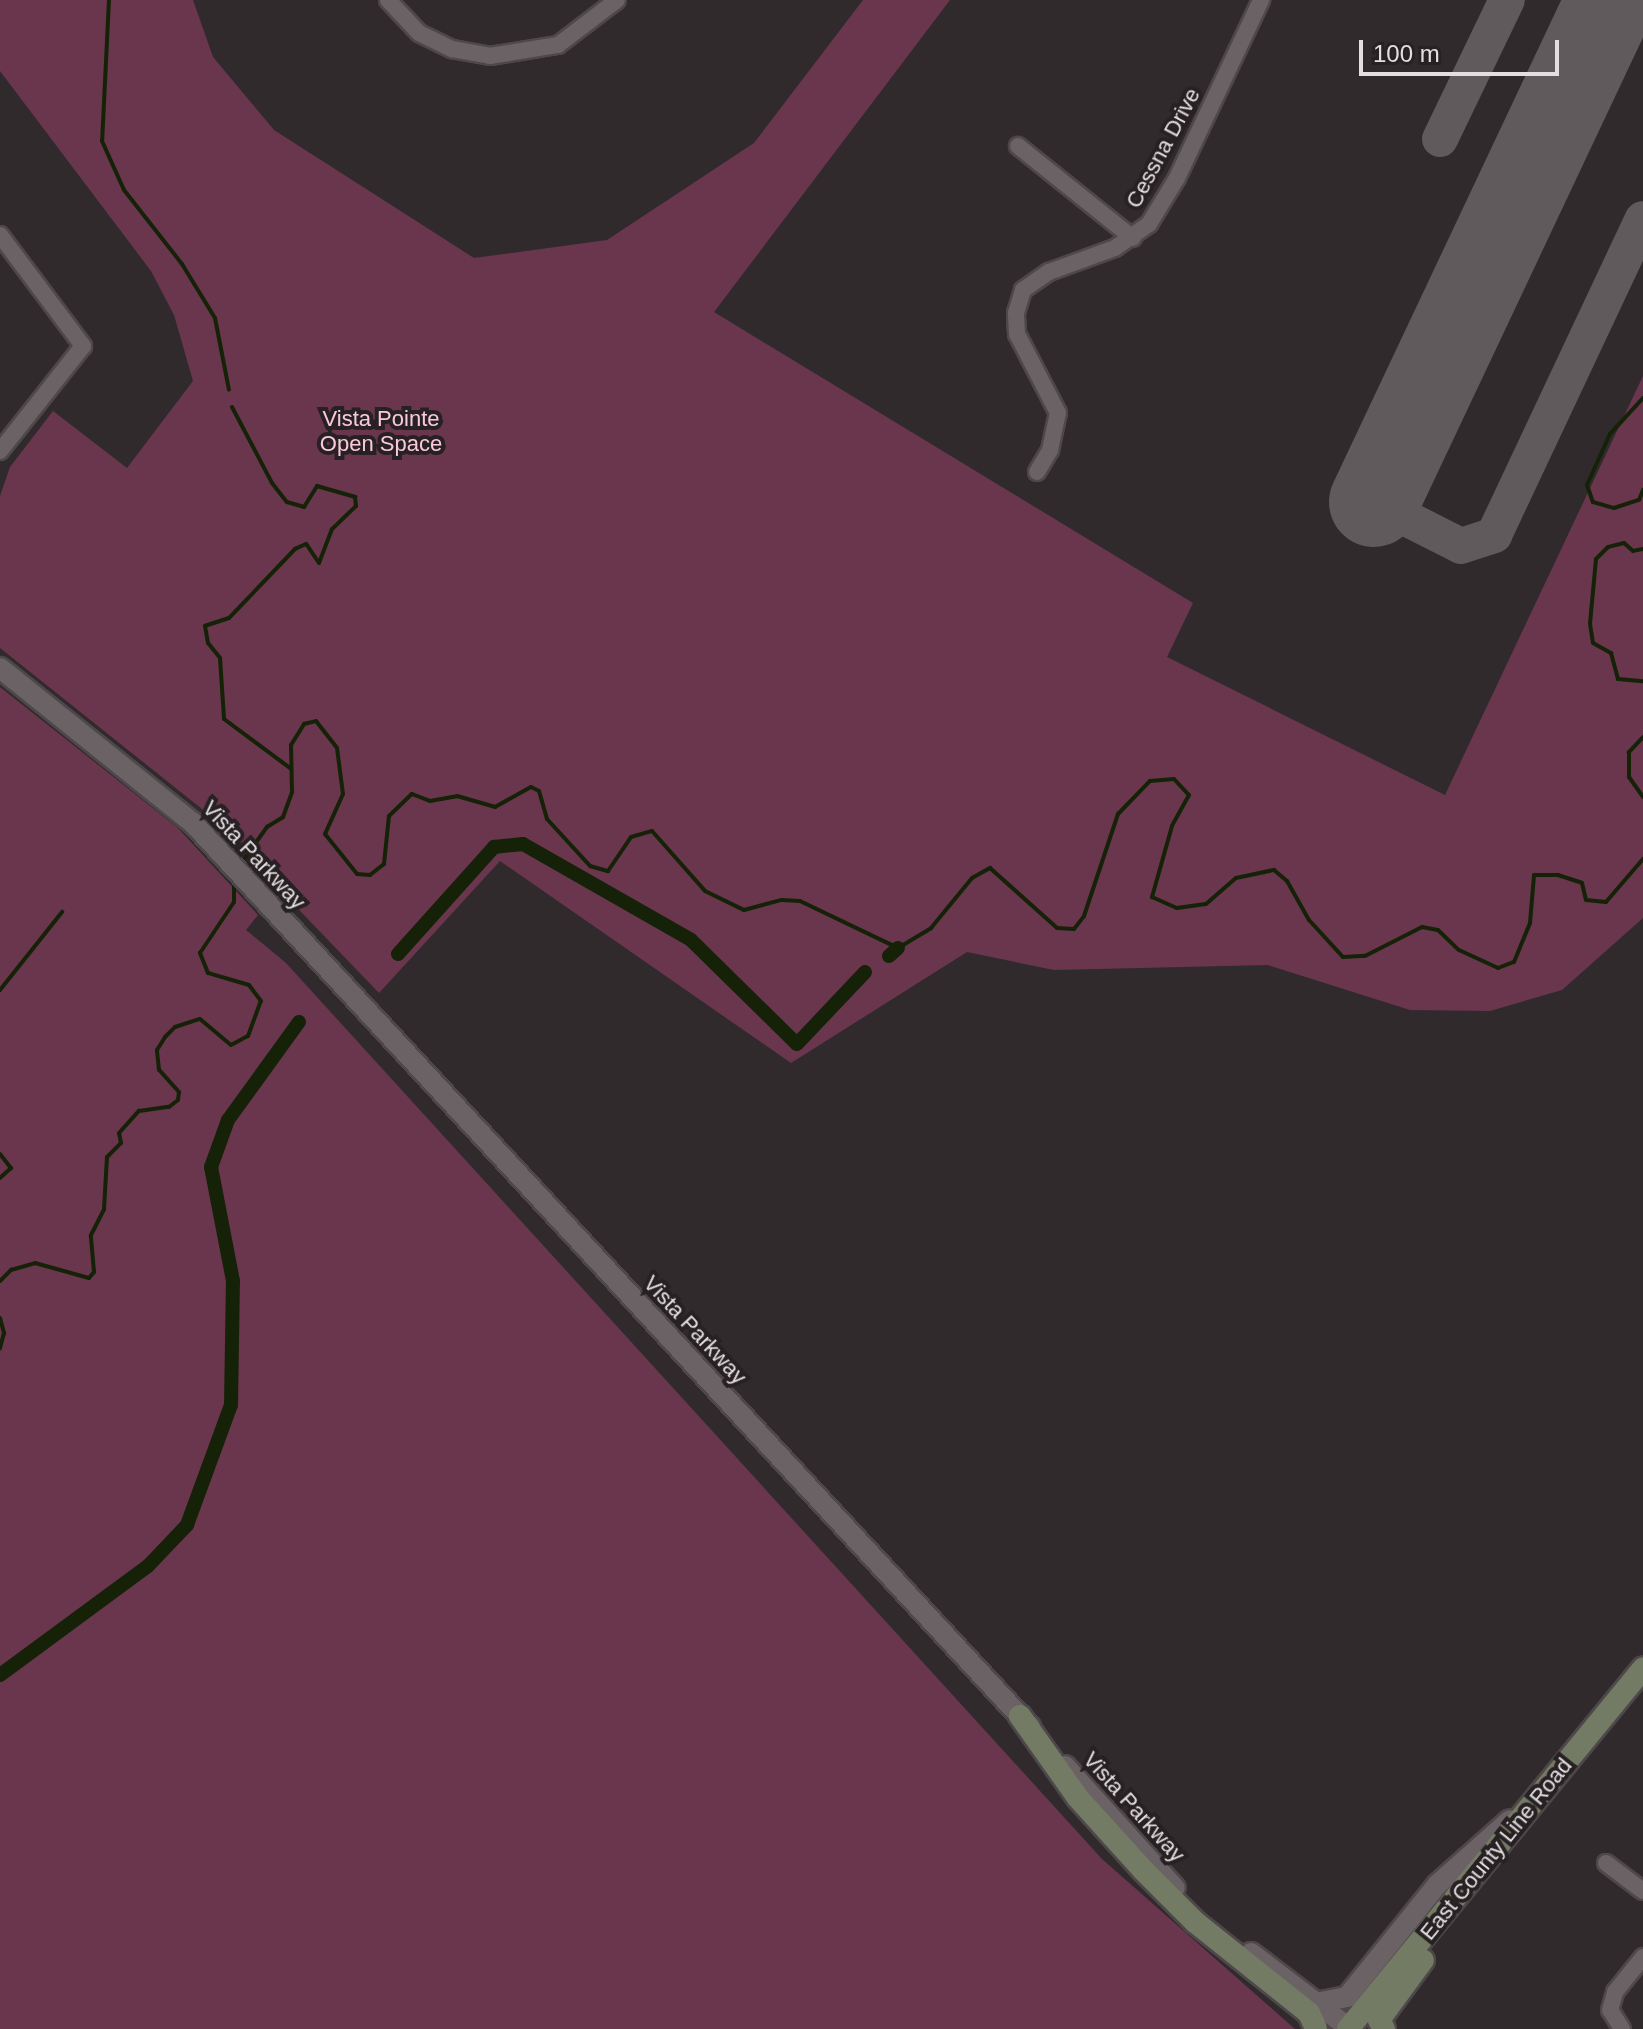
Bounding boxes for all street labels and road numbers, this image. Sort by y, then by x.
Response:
street label: Cessna Drive [1120,84,1206,212]
street label: Vista Parkway [197,795,311,915]
street label: Vista Parkway [638,1270,752,1390]
street label: Vista Parkway [1078,1747,1190,1867]
street label: East County Line Road [1415,1753,1577,1945]

